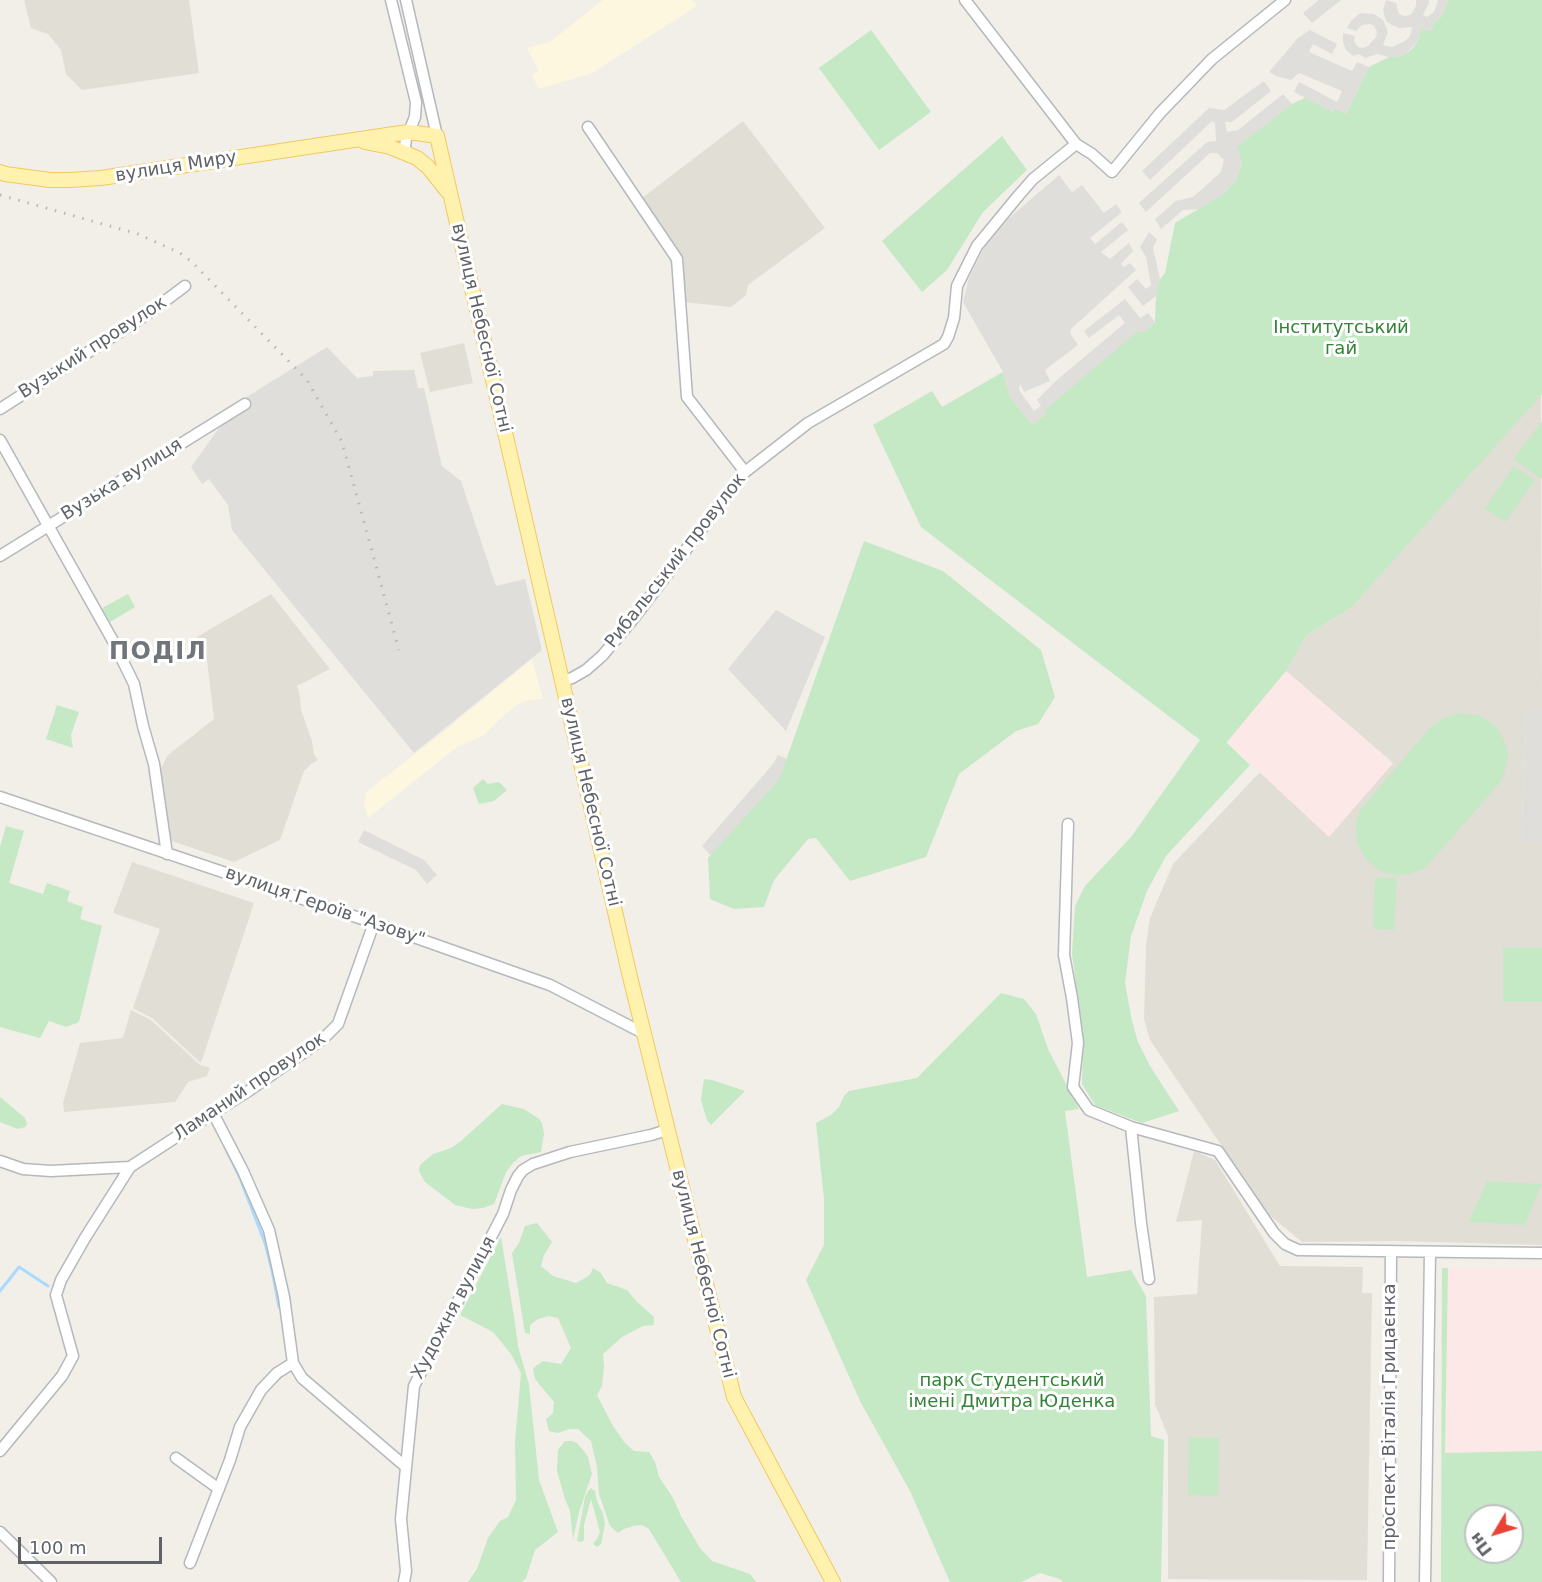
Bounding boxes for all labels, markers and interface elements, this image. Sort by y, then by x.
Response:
street label: вулиця Миру [114,147,238,187]
street label: вулиця Небесної Сотні [446,221,516,435]
street label: Вузький провулок [15,292,171,404]
park label: Інститутський гай [1273,317,1409,360]
street label: Вузька вулиця [58,434,186,526]
street label: Рибальський провулок [601,469,751,653]
district label: ПОДІЛ [109,639,207,667]
street label: вулиця Небесної Сотні [555,695,625,909]
street label: вулиця Героїв "Азову" [222,863,428,951]
street label: Ламаний провулок [170,1028,330,1146]
street label: вулиця Небесної Сотні [667,1167,739,1381]
street label: Художня вулиця [407,1233,501,1383]
street label: проспект Віталія Грицаєнка [1379,1284,1401,1550]
park label: парк Студентський імені Дмитра Юденка [909,1370,1115,1412]
north arrow [1464,1504,1524,1564]
scale bar [21,1525,165,1563]
text: Пн [1466,1529,1496,1560]
text: 100 m [29,1537,87,1558]

